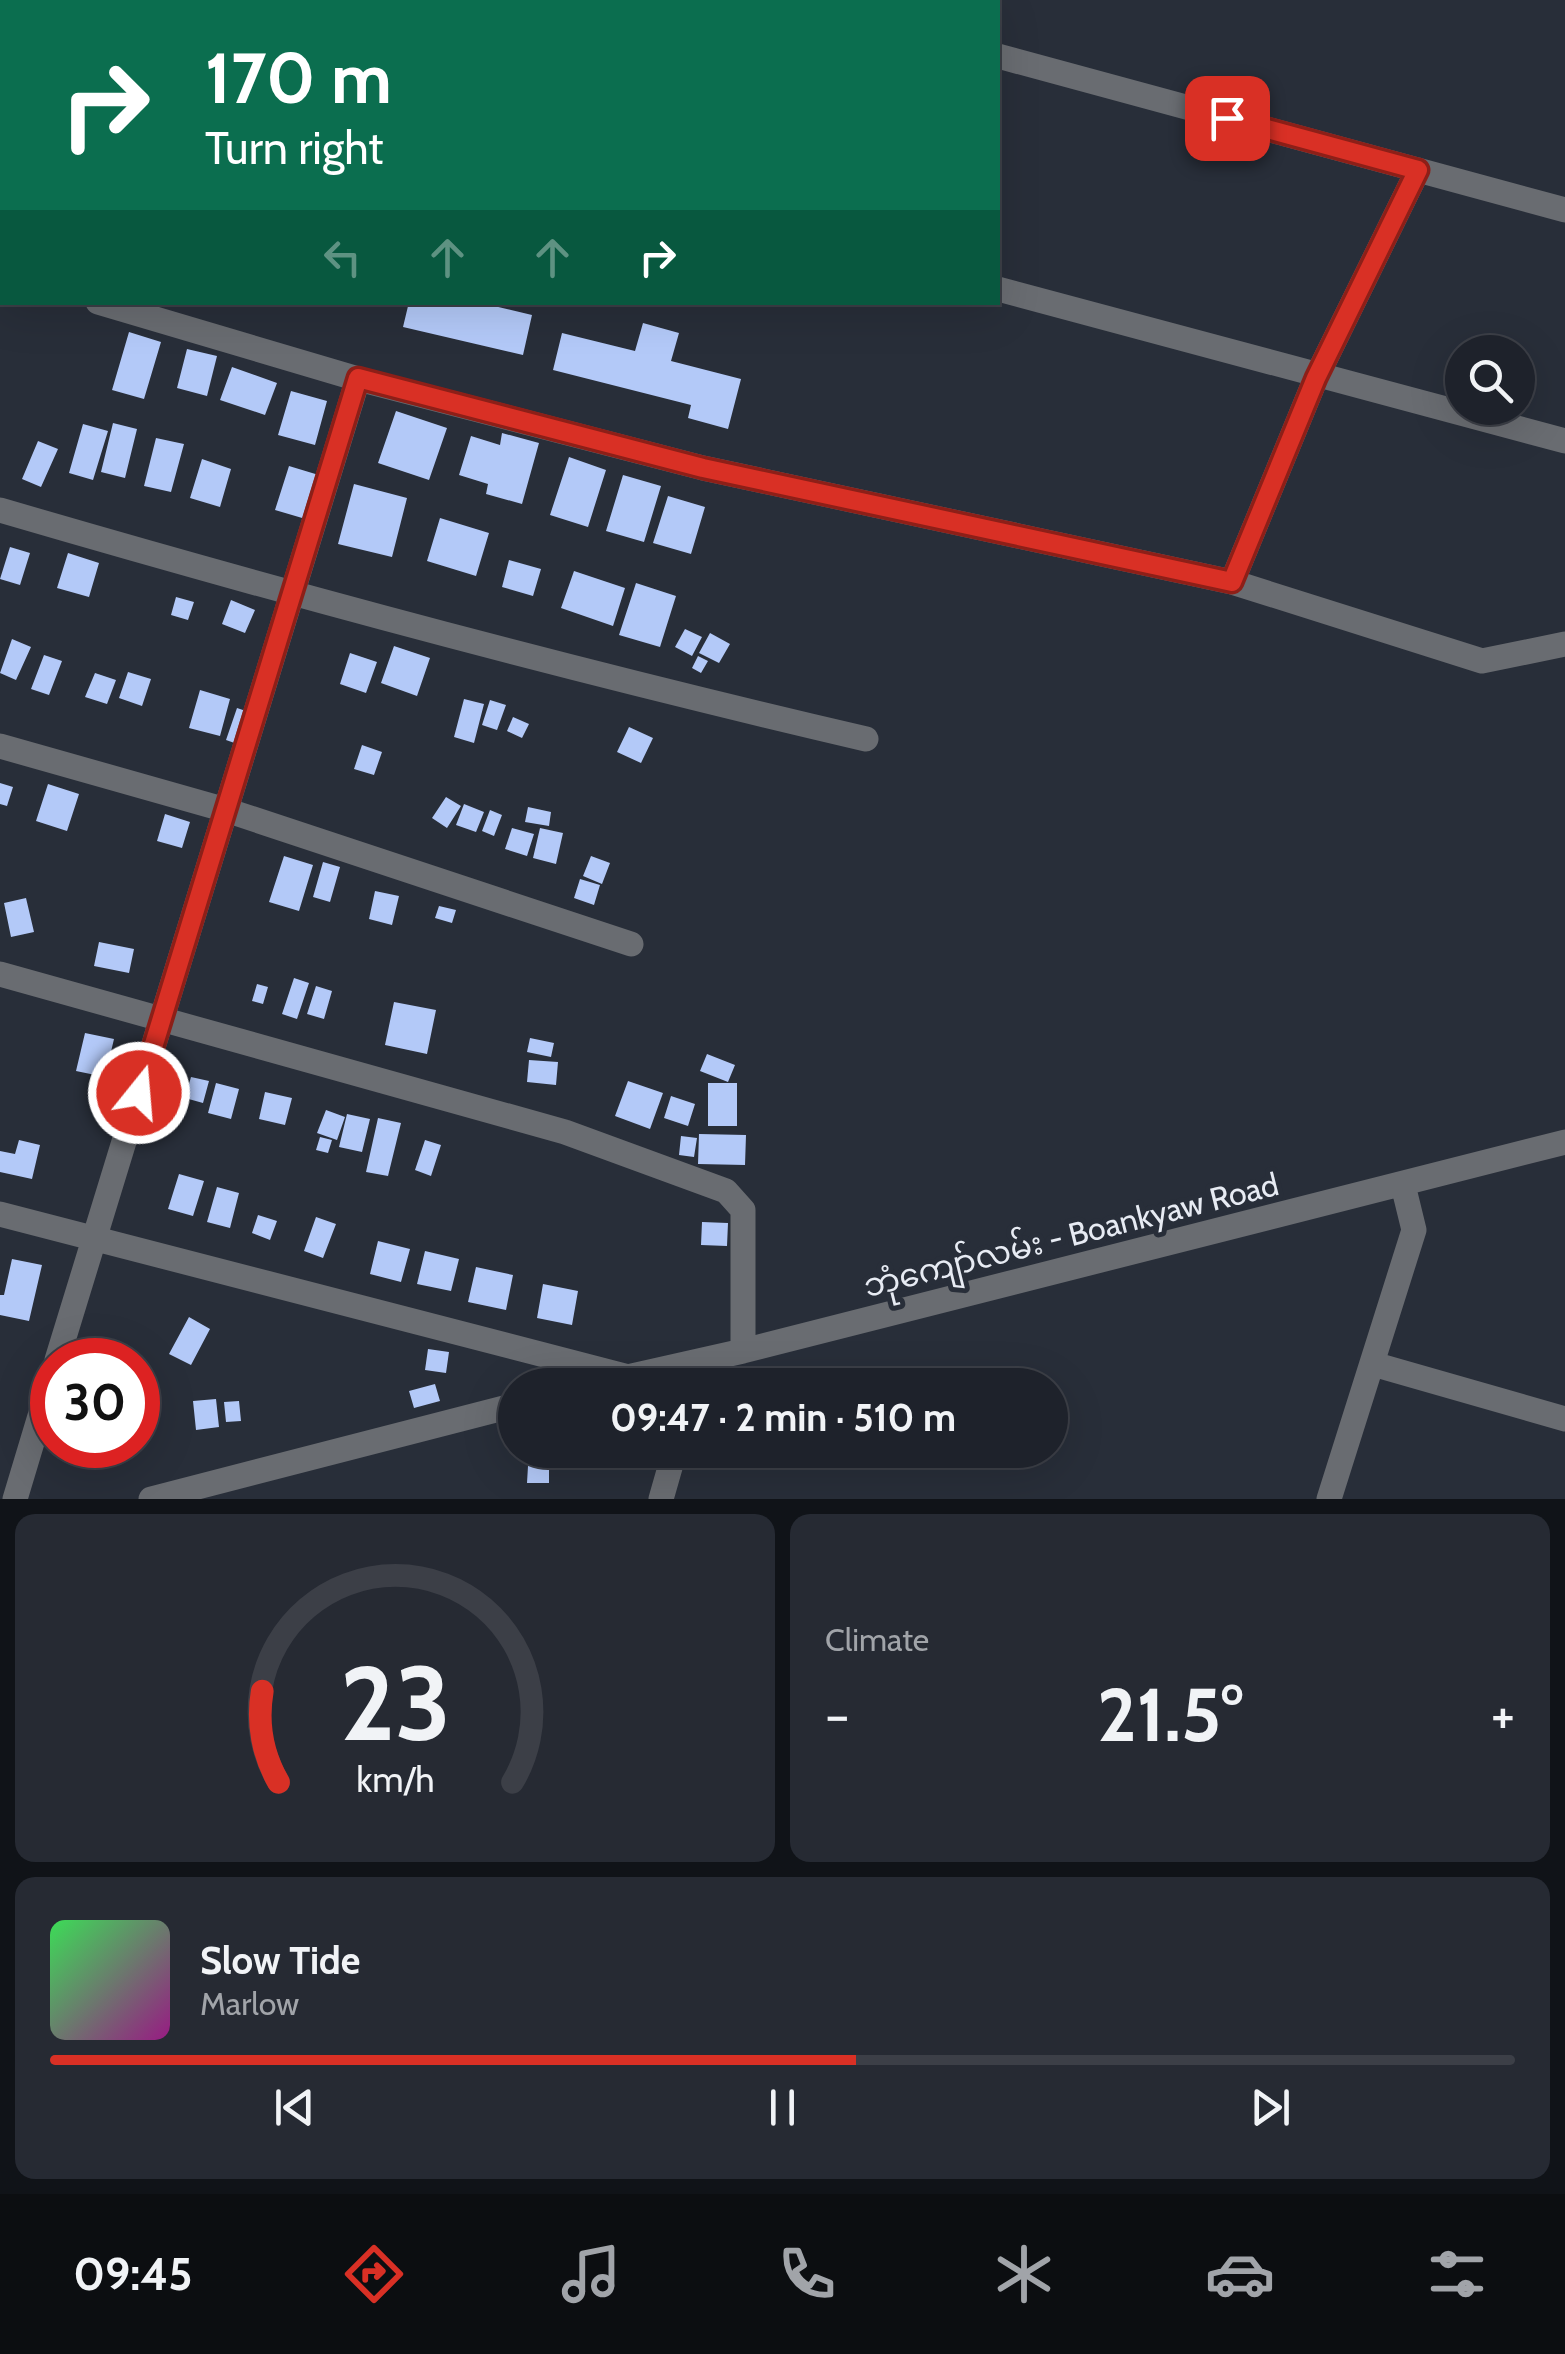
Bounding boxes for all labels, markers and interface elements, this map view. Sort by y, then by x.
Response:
text: 170 m [205,35,392,121]
icon: right [40,40,170,170]
pin [1185,76,1270,161]
icon: arrive [1200,91,1255,146]
text: Turn right [205,121,384,175]
icon: left [315,230,370,285]
icon: ahead [420,230,475,285]
icon: ahead [525,230,580,285]
icon: right [630,230,685,285]
map controls [1445,335,1535,425]
button: search [1445,335,1535,425]
position arrow [87,1041,191,1145]
street label: ဘုံကျော်လမ်း - Boankyaw Road [859,1161,1284,1312]
speed limit sign: 30 [30,1338,160,1468]
text: 09:47 · 2 min · 510 m [610,1394,956,1441]
text: Climate [825,1620,929,1659]
text: 23 [339,1640,451,1766]
text: 21.5° [1097,1669,1243,1760]
text: − [825,1681,849,1748]
text: + [1491,1681,1515,1748]
text: km/h [356,1758,434,1801]
text: Slow Tide [200,1937,360,1984]
text: Marlow [200,1984,299,2023]
icon: previous [267,2080,322,2135]
icon: pause [755,2080,810,2135]
icon: next [1243,2080,1298,2135]
icon: directions [339,2239,409,2309]
icon: music [556,2239,626,2309]
icon: phone [772,2239,842,2309]
icon: climate [989,2239,1059,2309]
icon: car [1205,2239,1275,2309]
icon: filters [1422,2239,1492,2309]
text: 09:45 [73,2247,192,2301]

